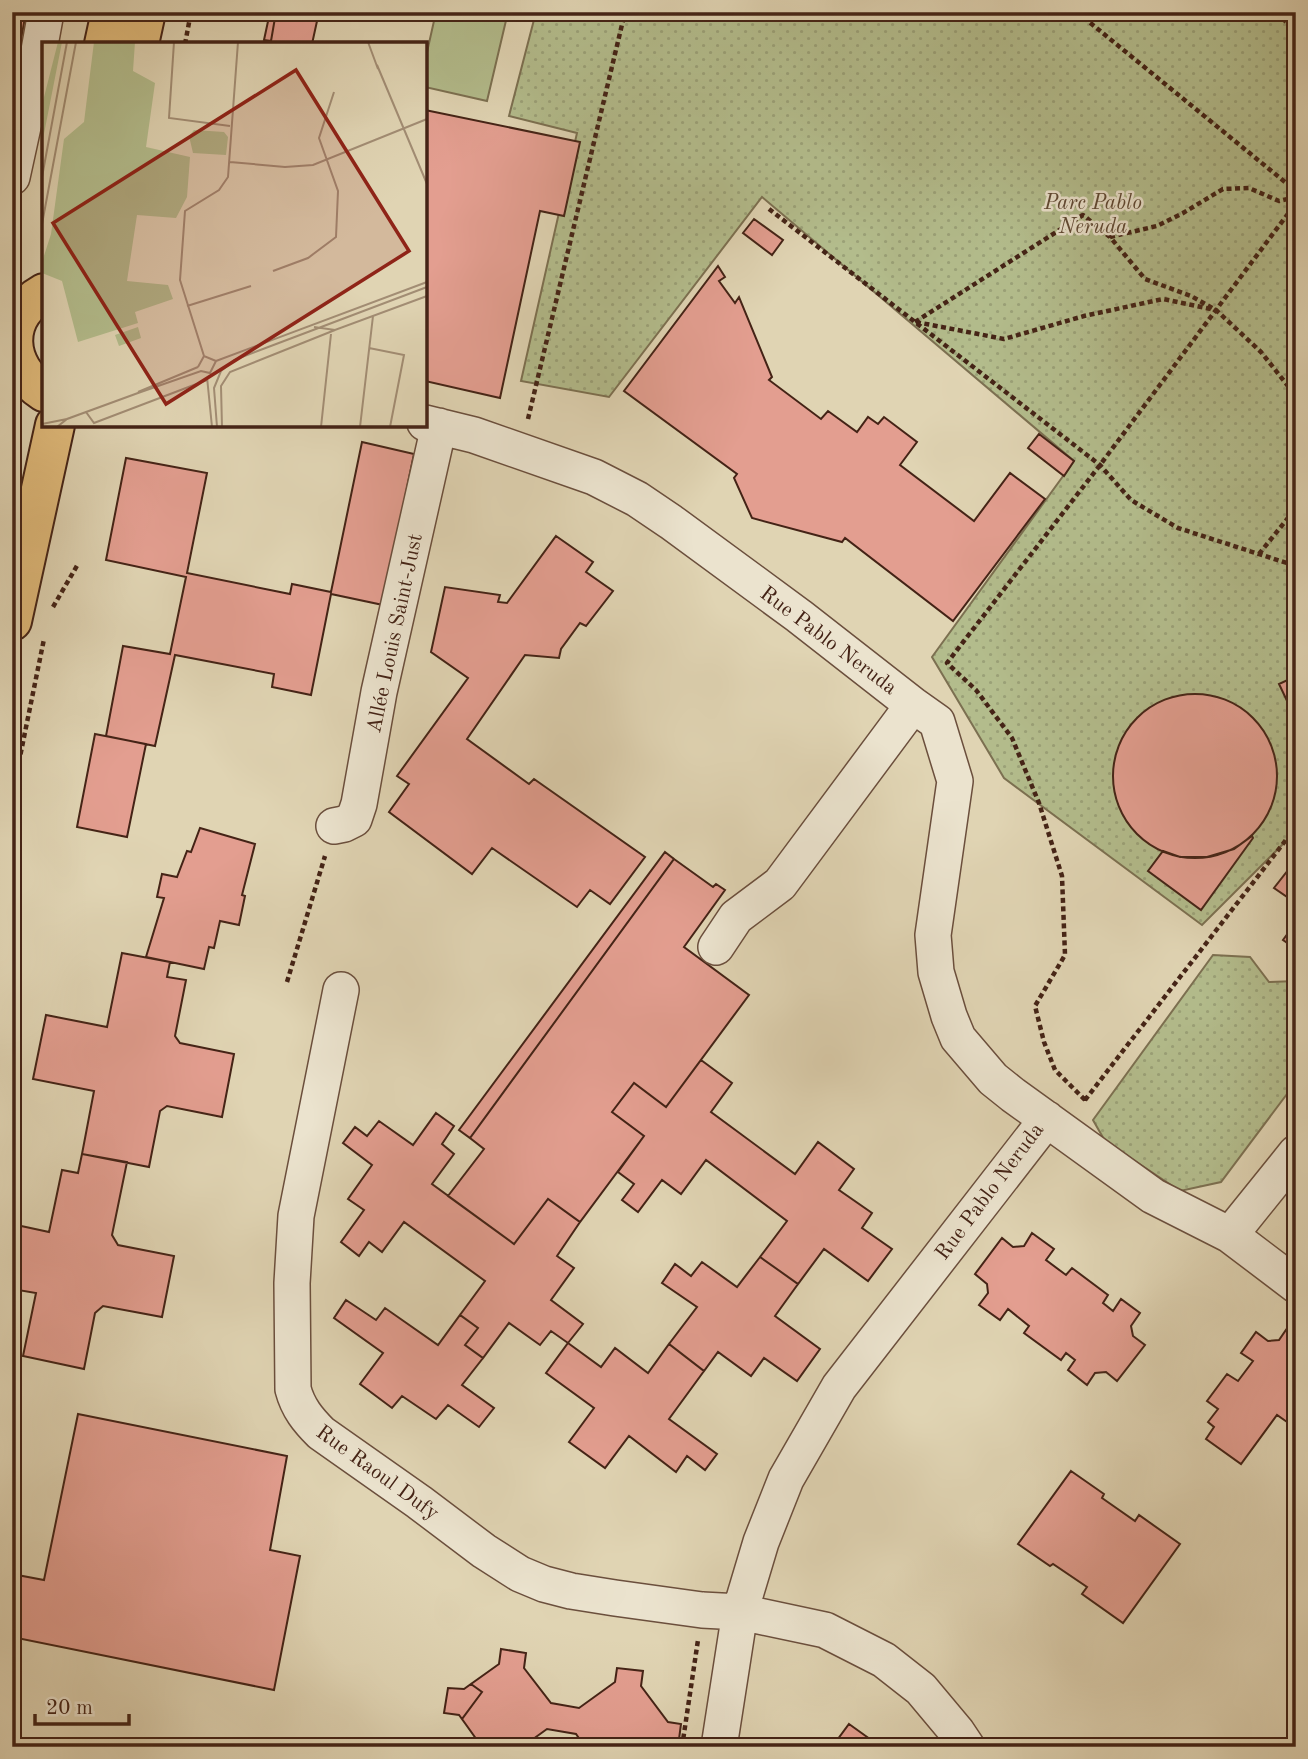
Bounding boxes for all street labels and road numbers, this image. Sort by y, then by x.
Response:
street label: Allée Louis Saint-Just [364,532,427,735]
street label: Rue Pablo Neruda [756,583,900,699]
street label: Rue Pablo Neruda [932,1120,1048,1264]
street label: Rue Raoul Dufy [312,1422,442,1525]

